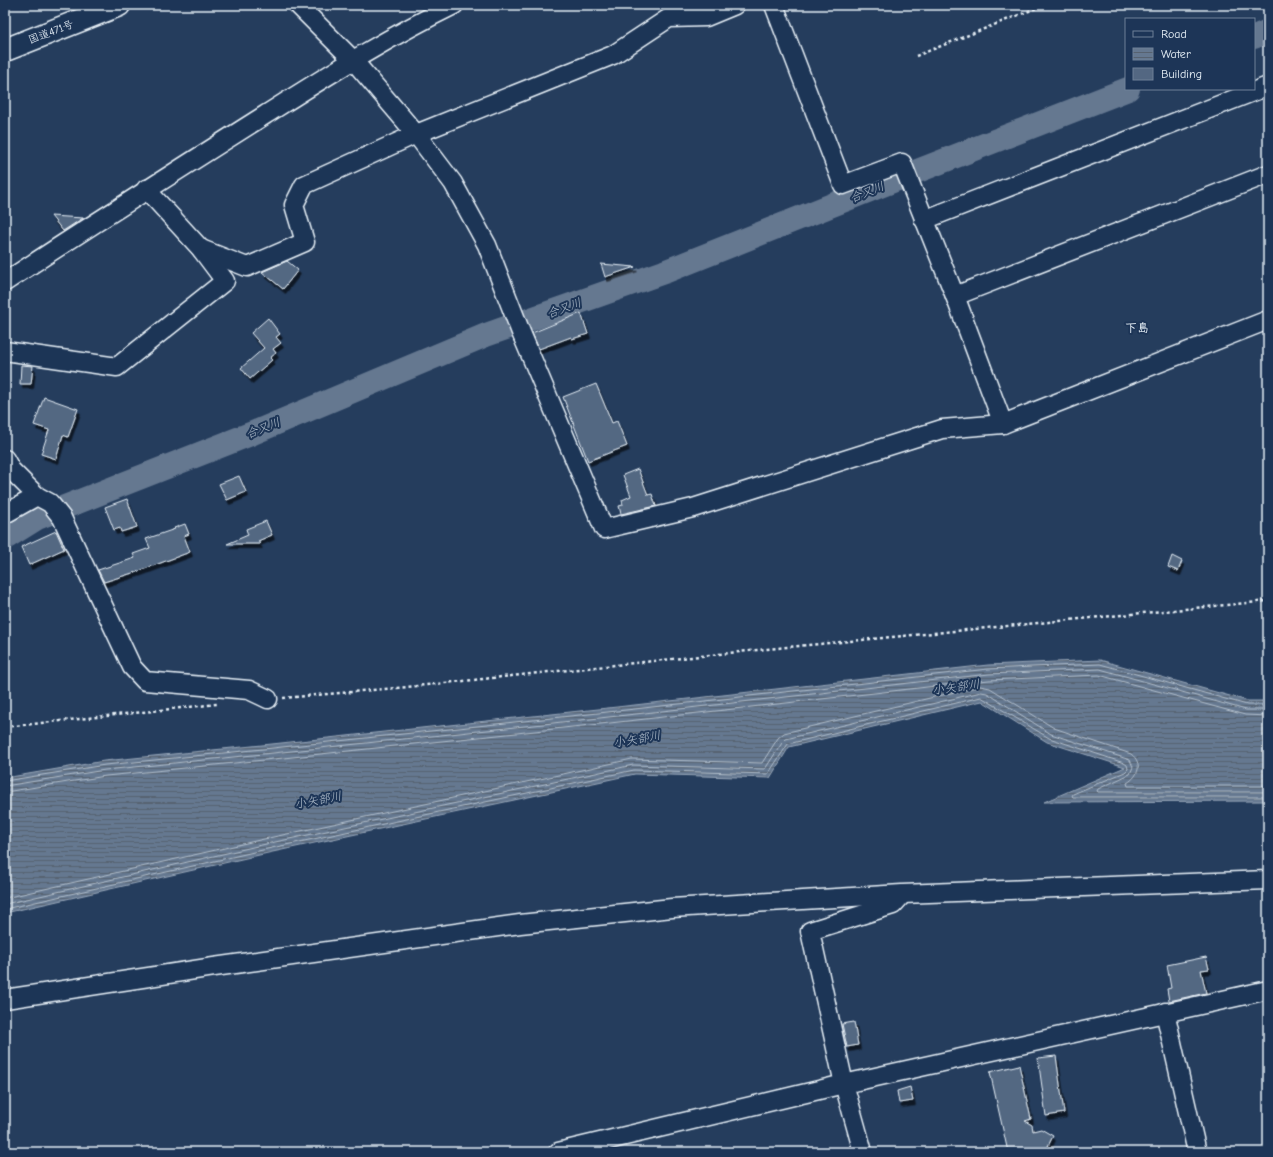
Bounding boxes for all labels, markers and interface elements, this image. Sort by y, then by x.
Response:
street label: 国道471号 [26,17,76,47]
legend [1125,18,1255,90]
text: Road [1161,27,1187,41]
text: Water [1161,47,1191,61]
text: Building [1161,67,1202,81]
water label: 合又川 [848,179,886,205]
water label: 合又川 [545,295,583,321]
district label: 下島 [1125,321,1149,335]
water label: 合又川 [244,415,282,441]
water label: 小矢部川 [931,677,981,697]
water label: 小矢部川 [612,728,662,750]
water label: 小矢部川 [293,789,343,811]

